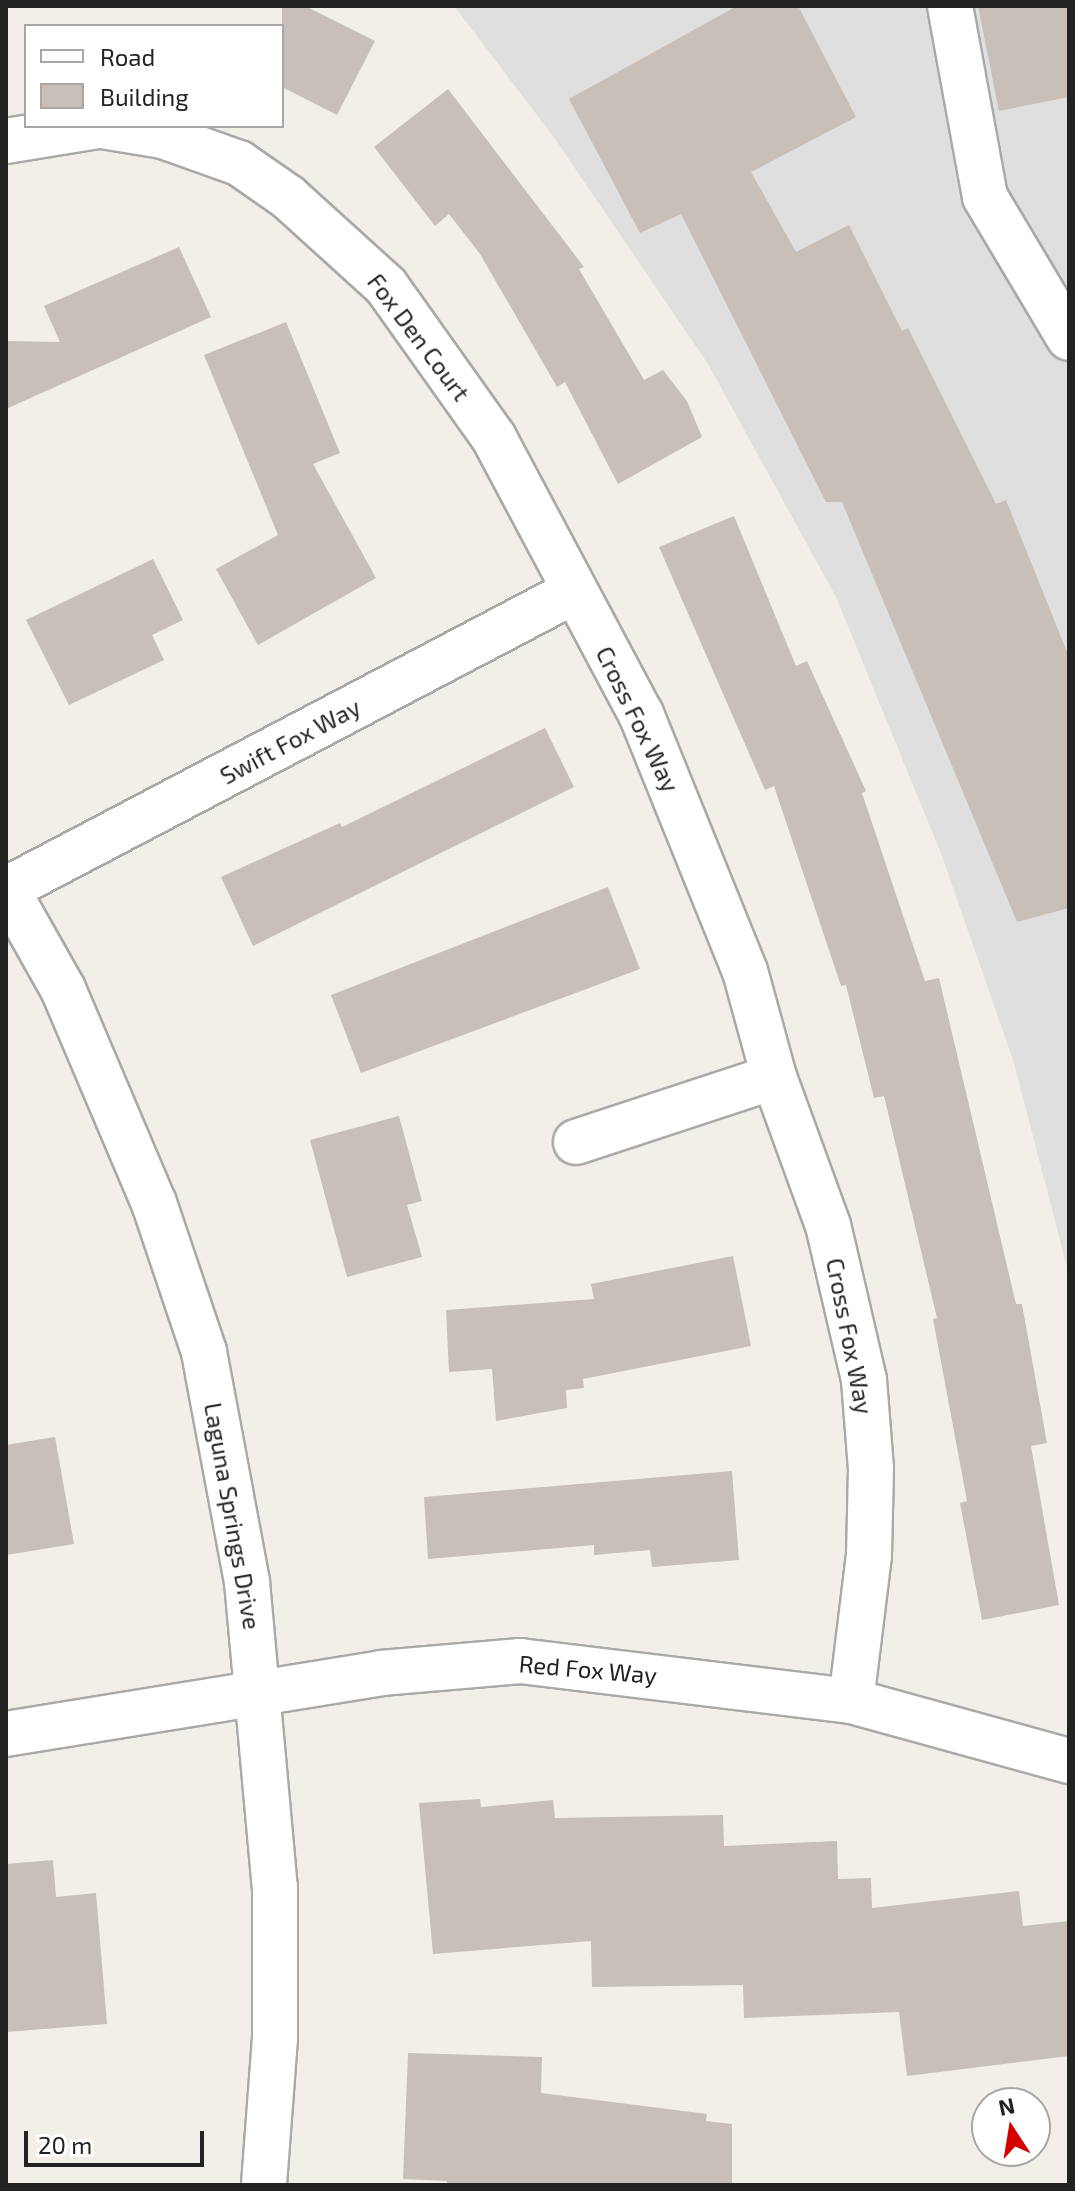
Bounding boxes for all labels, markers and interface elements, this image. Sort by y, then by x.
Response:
legend [24,24,284,128]
text: Road [100,42,155,71]
text: Building [100,82,189,111]
street label: Fox Den Court [362,268,476,406]
street label: Cross Fox Way [590,641,686,797]
street label: Swift Fox Way [215,692,365,790]
street label: Cross Fox Way [821,1255,879,1417]
street label: Laguna Springs Drive [199,1400,267,1632]
street label: Red Fox Way [518,1649,658,1689]
north arrow [971,2087,1051,2167]
text: N [996,2091,1017,2120]
scale bar [28,2115,208,2165]
text: 20 m [38,2130,92,2159]

